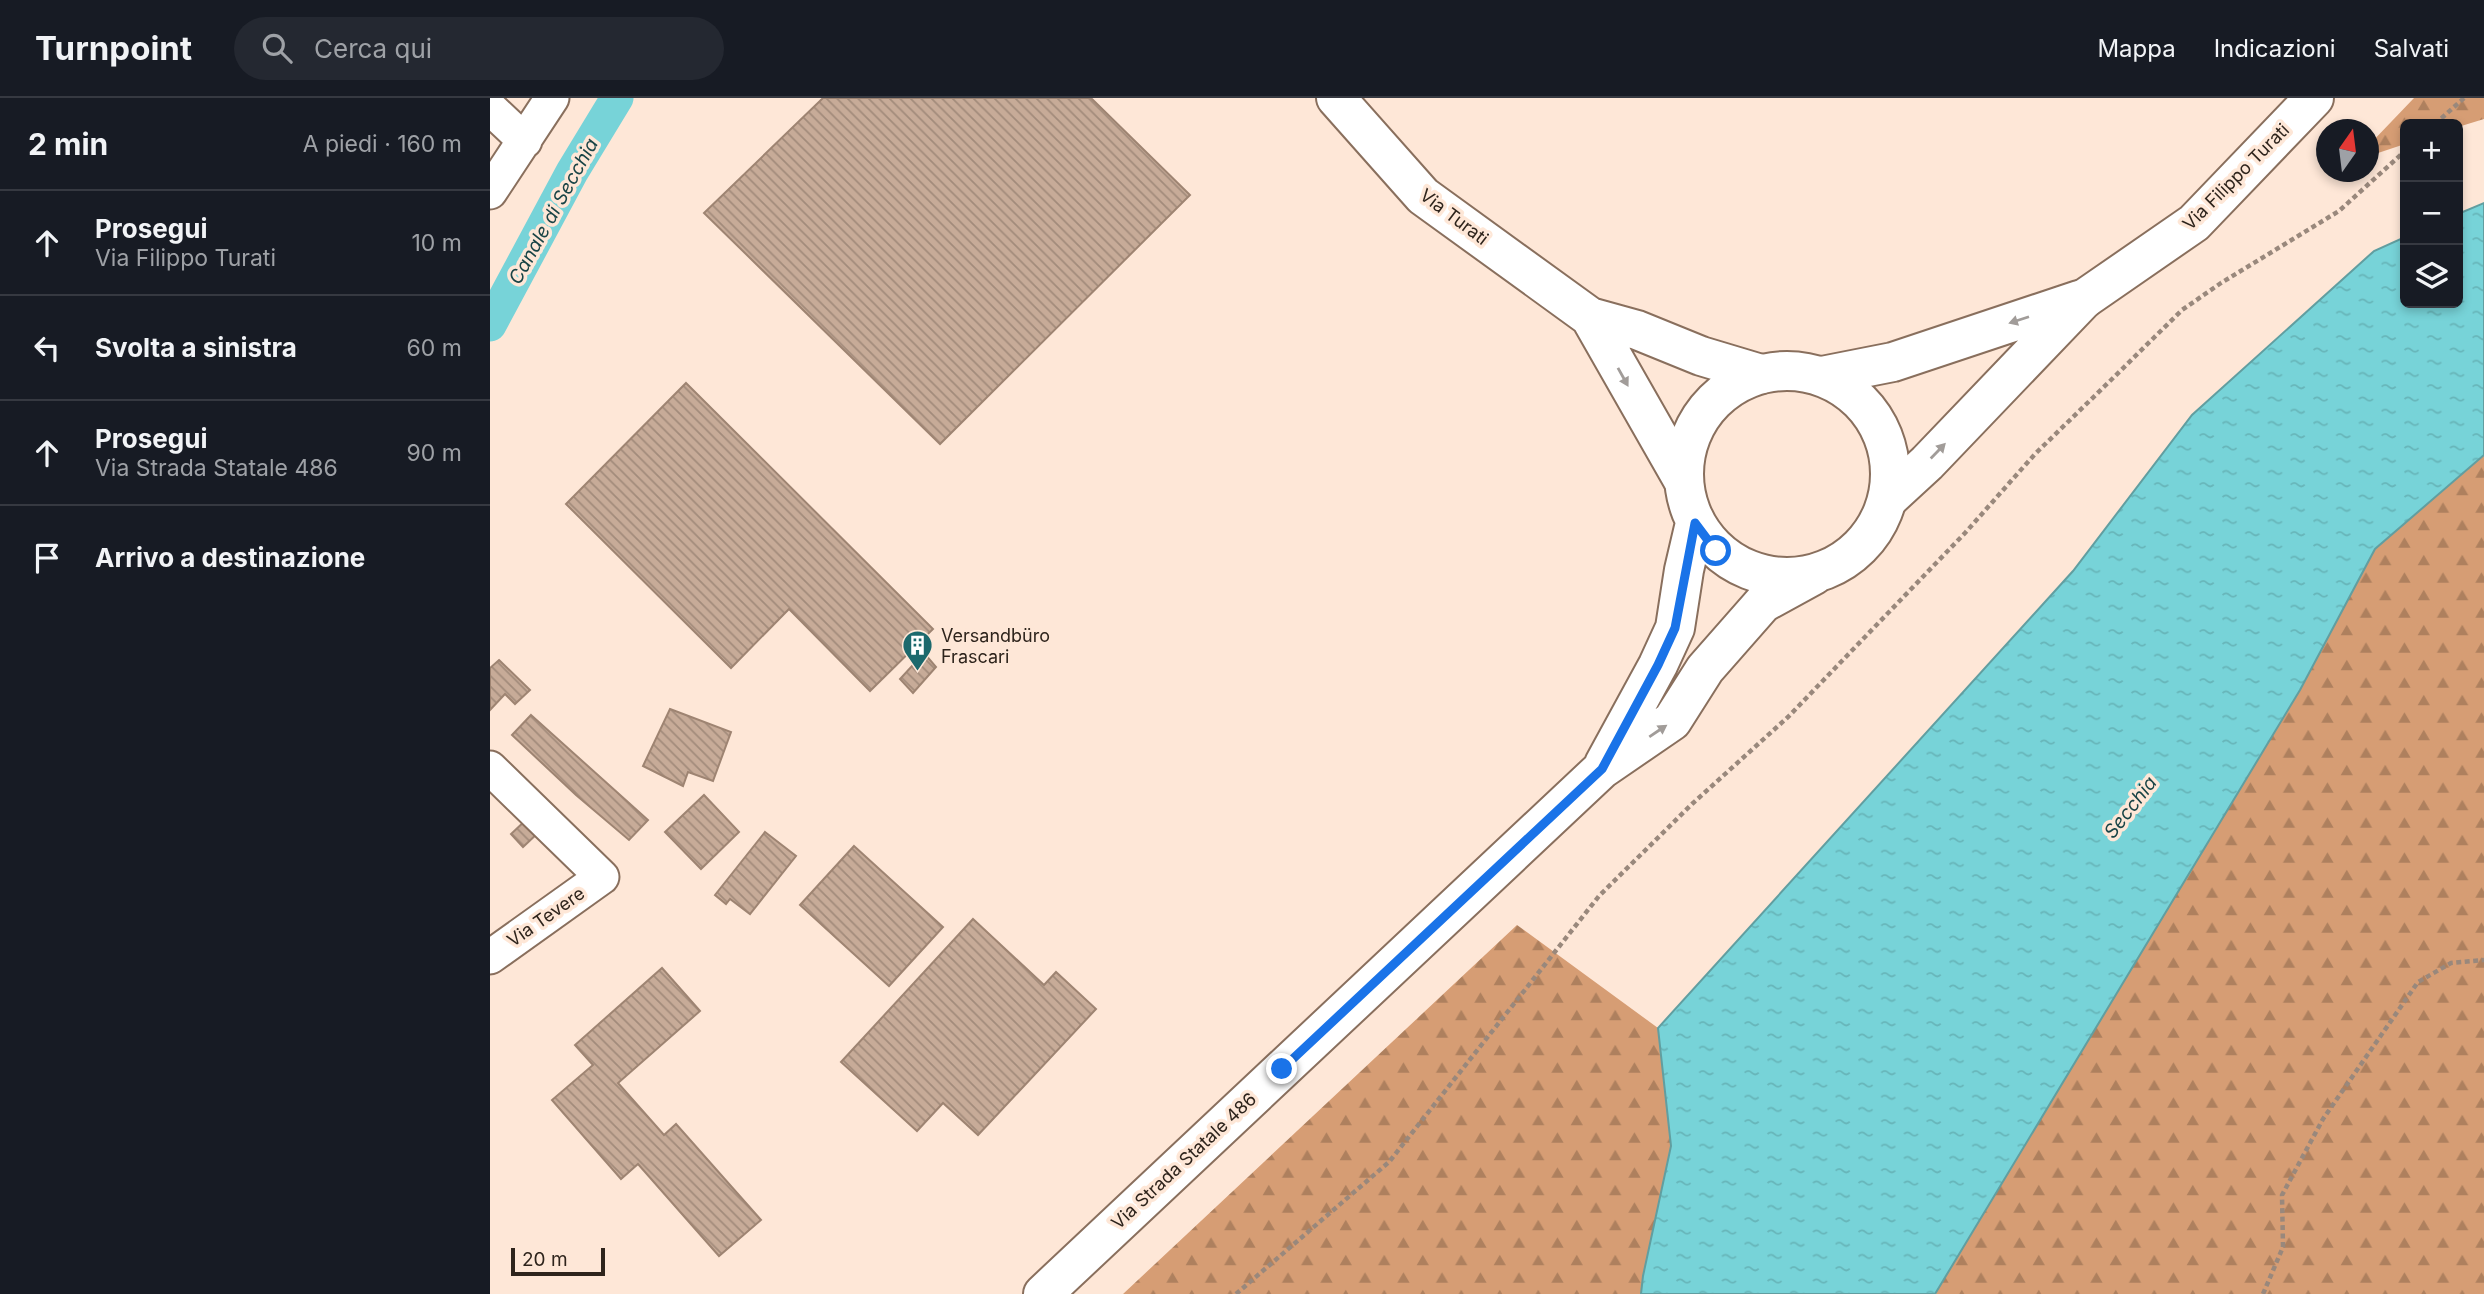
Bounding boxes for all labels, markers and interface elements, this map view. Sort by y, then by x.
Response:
search box [234,17,724,80]
text: Turnpoint [35,28,192,68]
icon: search [258,29,296,67]
text: Cerca qui [314,33,432,64]
text: Mappa [2097,34,2176,63]
text: Indicazioni [2214,34,2336,63]
text: Salvati [2374,34,2449,63]
street label: Via Filippo Turati [2178,119,2293,234]
north arrow [2316,119,2379,182]
map controls [2400,119,2463,308]
button: + [2400,119,2463,182]
text: 2 min [28,126,108,162]
text: A piedi · 160 m [303,130,462,158]
water label: Canale di Secchia [504,134,603,288]
button: − [2400,182,2463,245]
street label: Via Turati [1416,184,1493,249]
text: Prosegui [95,213,207,244]
icon: ahead [28,224,66,262]
text: 10 m [412,229,462,257]
text: Via Filippo Turati [95,244,276,272]
button: layers [2400,245,2463,308]
one-way arrow [2009,315,2030,326]
icon: left [28,329,66,367]
text: Svolta a sinistra [95,332,297,363]
text: 60 m [407,334,462,362]
one-way arrow [1617,367,1629,386]
text: Prosegui [95,423,207,454]
icon: ahead [28,434,66,472]
text: 90 m [407,439,462,467]
one-way arrow [1930,443,1946,460]
text: Via Strada Statale 486 [95,454,338,482]
route start [1700,535,1731,566]
icon: arrive [28,539,66,577]
text: Arrivo a destinazione [95,542,365,573]
place label: Versandbüro Frascari [941,625,1050,667]
building icon: Versandbüro Frascari [901,629,935,673]
one-way arrow [1649,724,1667,738]
water label: Secchia [2099,771,2162,843]
street label: Via Tevere [503,882,588,951]
route end [1266,1053,1297,1084]
street label: Via Strada Statale 486 [1107,1088,1260,1233]
scale bar [511,1245,606,1277]
text: 20 m [522,1248,568,1271]

